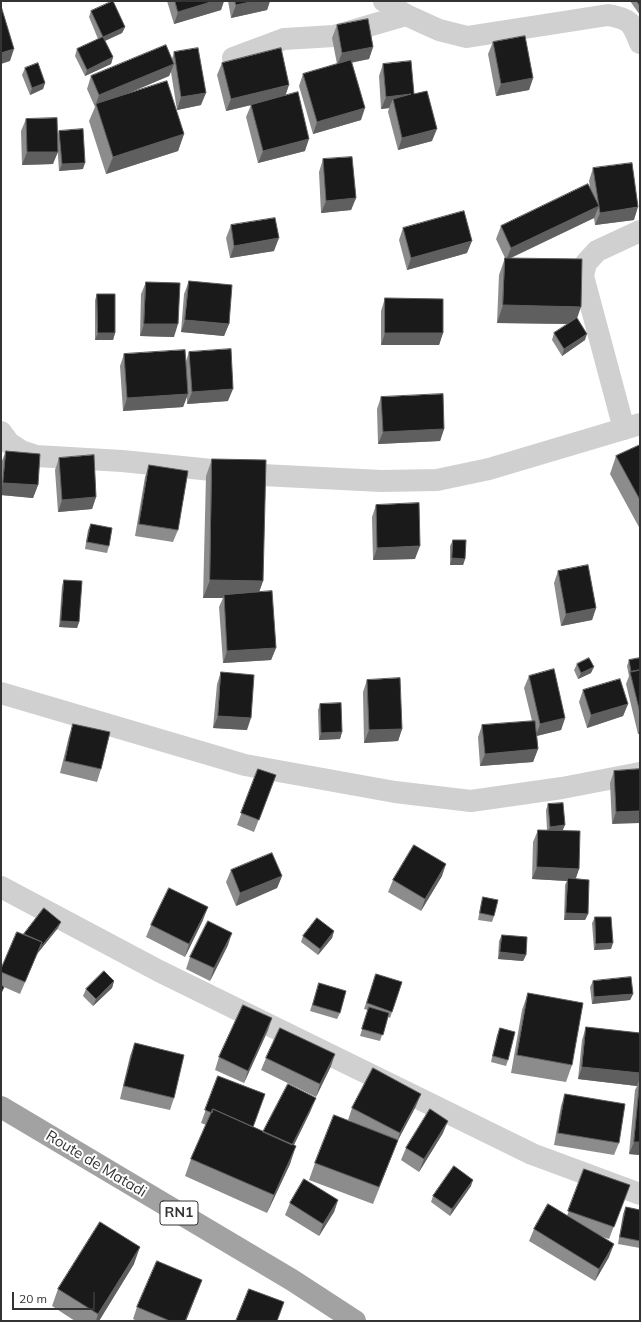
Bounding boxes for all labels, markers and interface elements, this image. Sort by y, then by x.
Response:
street label: Route de Matadi [42,1127,150,1201]
road number: RN1 [160,1201,198,1225]
scale bar [14,1284,97,1310]
text: 20 m [19,1291,47,1306]

